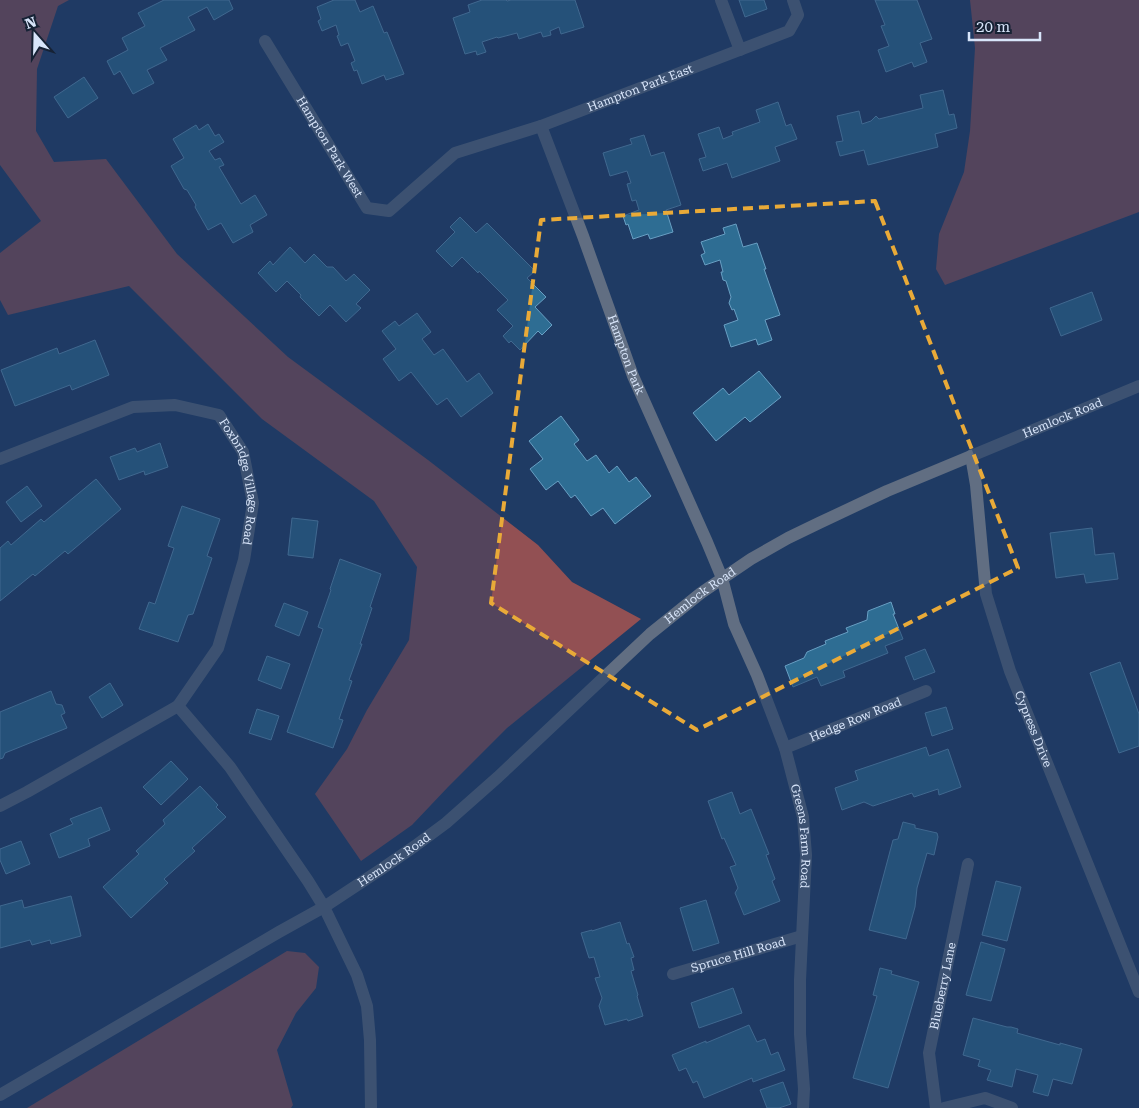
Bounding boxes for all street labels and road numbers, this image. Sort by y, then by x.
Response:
street label: Hampton Park East [585,61,695,115]
street label: Hampton Park West [293,94,366,200]
street label: Hampton Park [605,313,648,397]
street label: Hemlock Road [1020,395,1105,441]
street label: Foxbridge Village Road [216,416,260,546]
street label: Hemlock Road [662,564,739,627]
street label: Cypress Drive [1012,689,1055,770]
street label: Hedge Row Road [807,695,904,744]
street label: Greens Farm Road [788,782,813,889]
street label: Hemlock Road [355,830,433,890]
street label: Spruce Hill Road [689,934,787,975]
street label: Blueberry Lane [927,941,959,1031]

